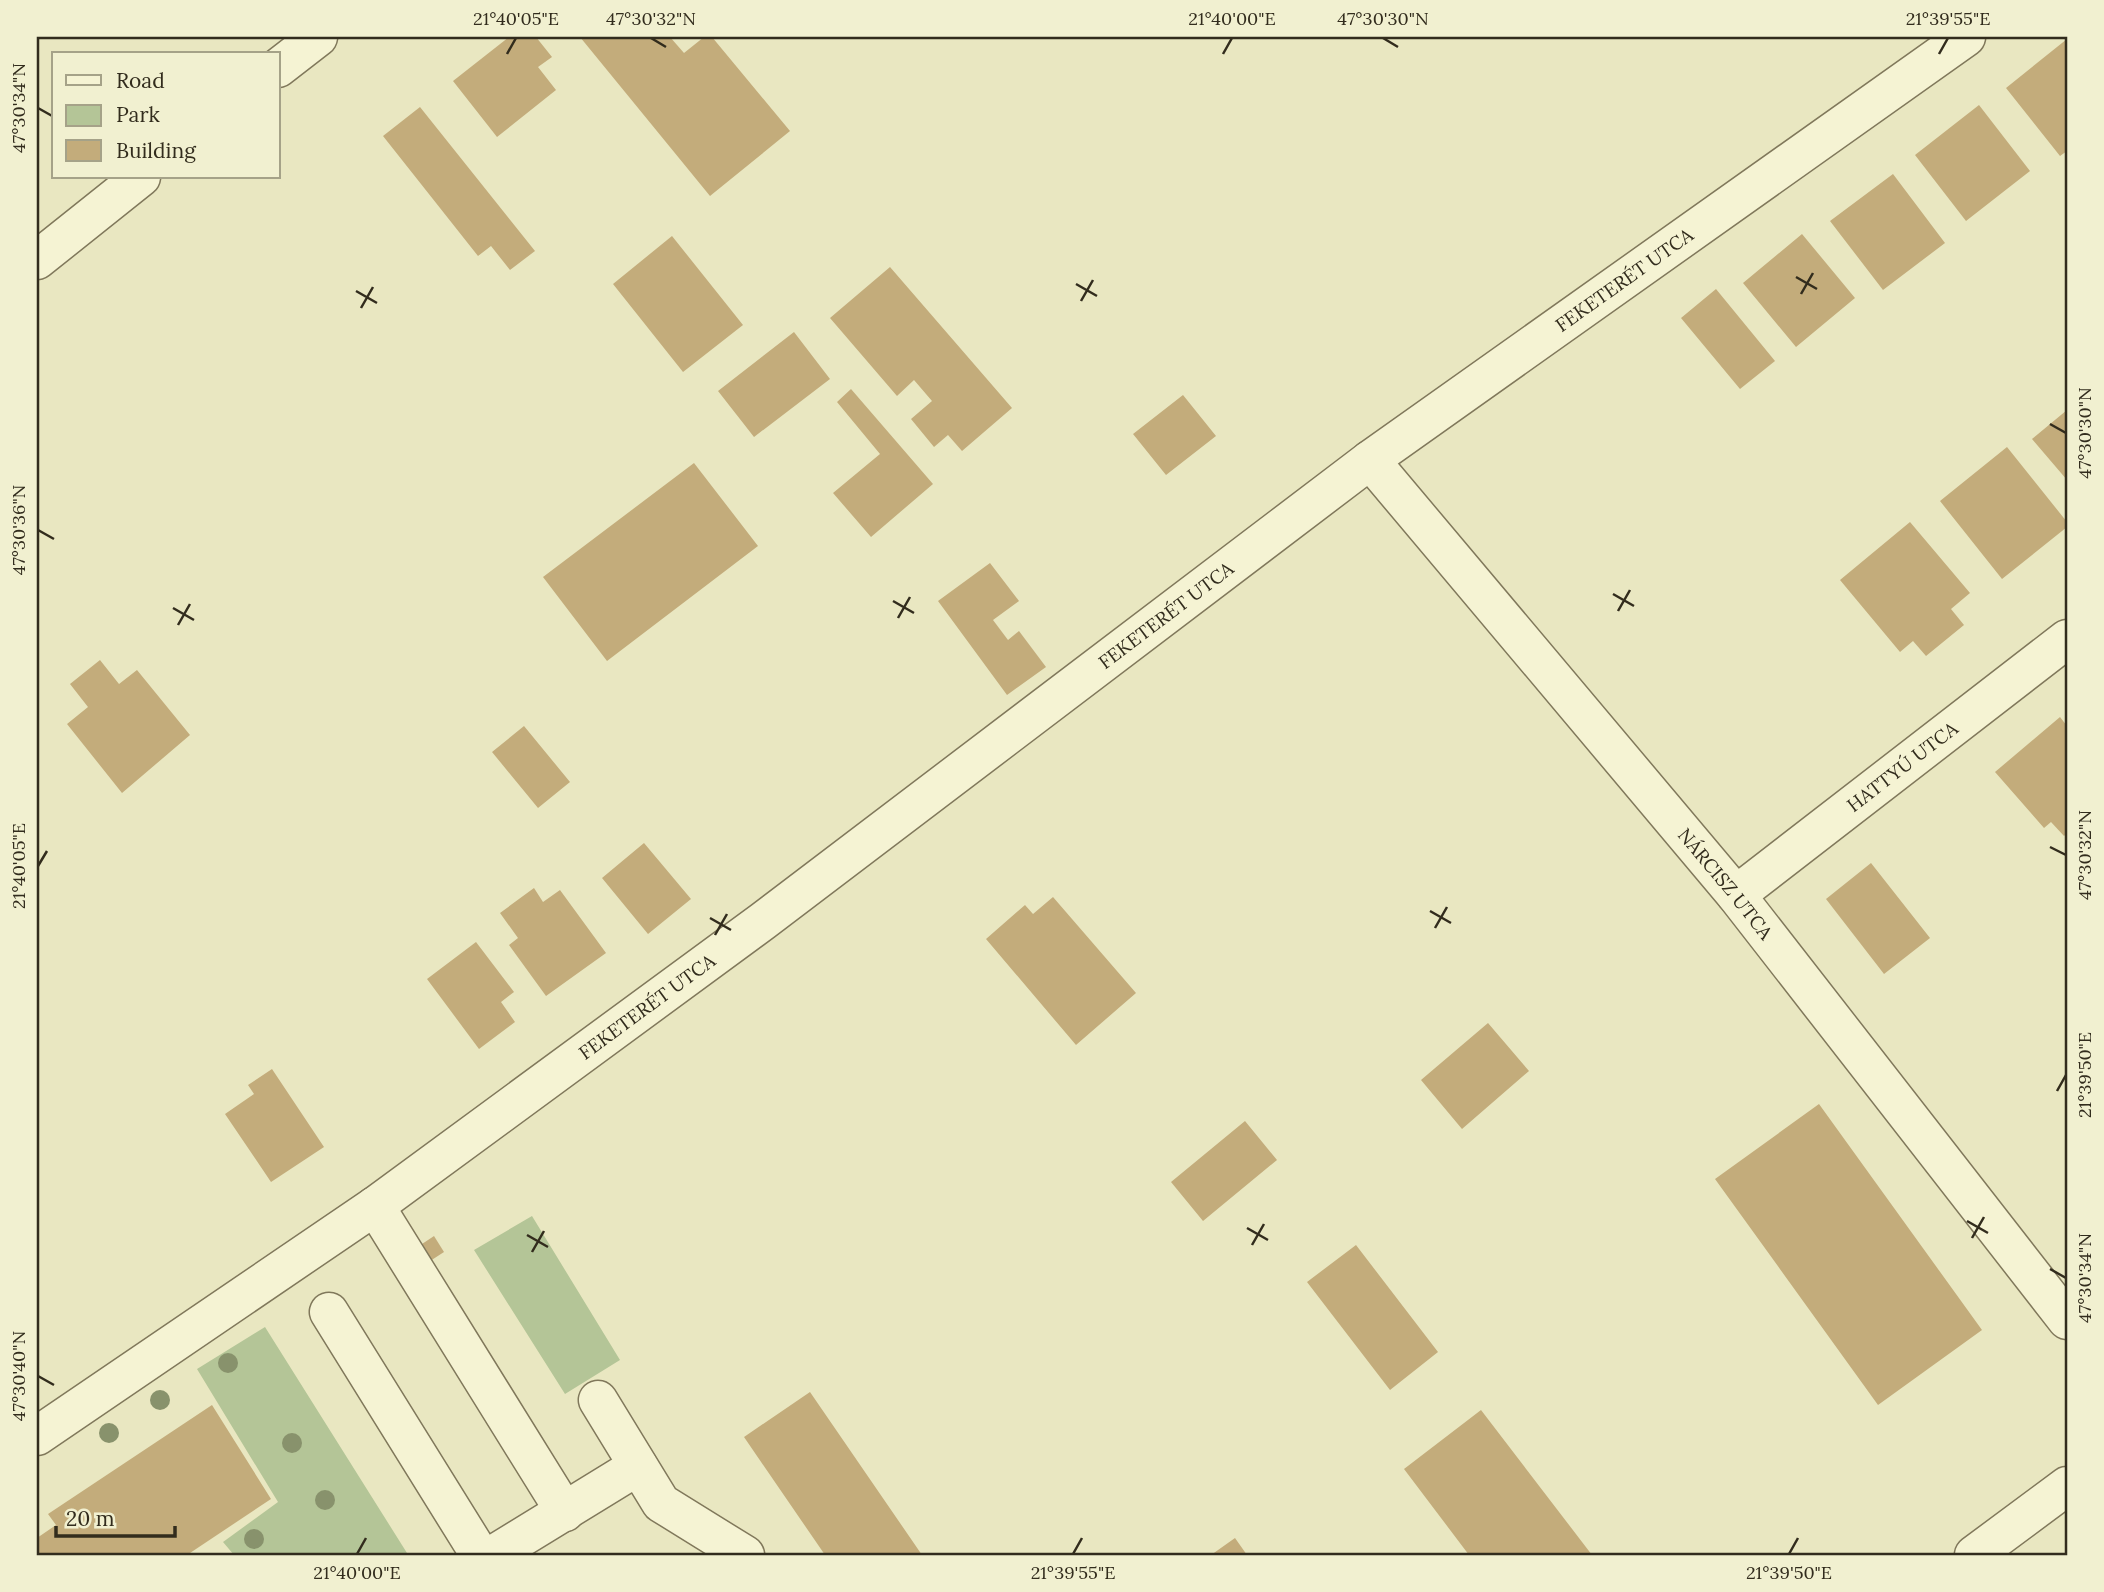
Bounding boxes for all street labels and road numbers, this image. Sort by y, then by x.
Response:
street label: FEKETERÉT UTCA [1550,222,1699,337]
street label: FEKETERÉT UTCA [1093,555,1239,674]
street label: HATTYÚ UTCA [1842,715,1963,817]
street label: NÁRCISZ UTCA [1673,823,1779,945]
street label: FEKETERÉT UTCA [574,948,721,1064]

